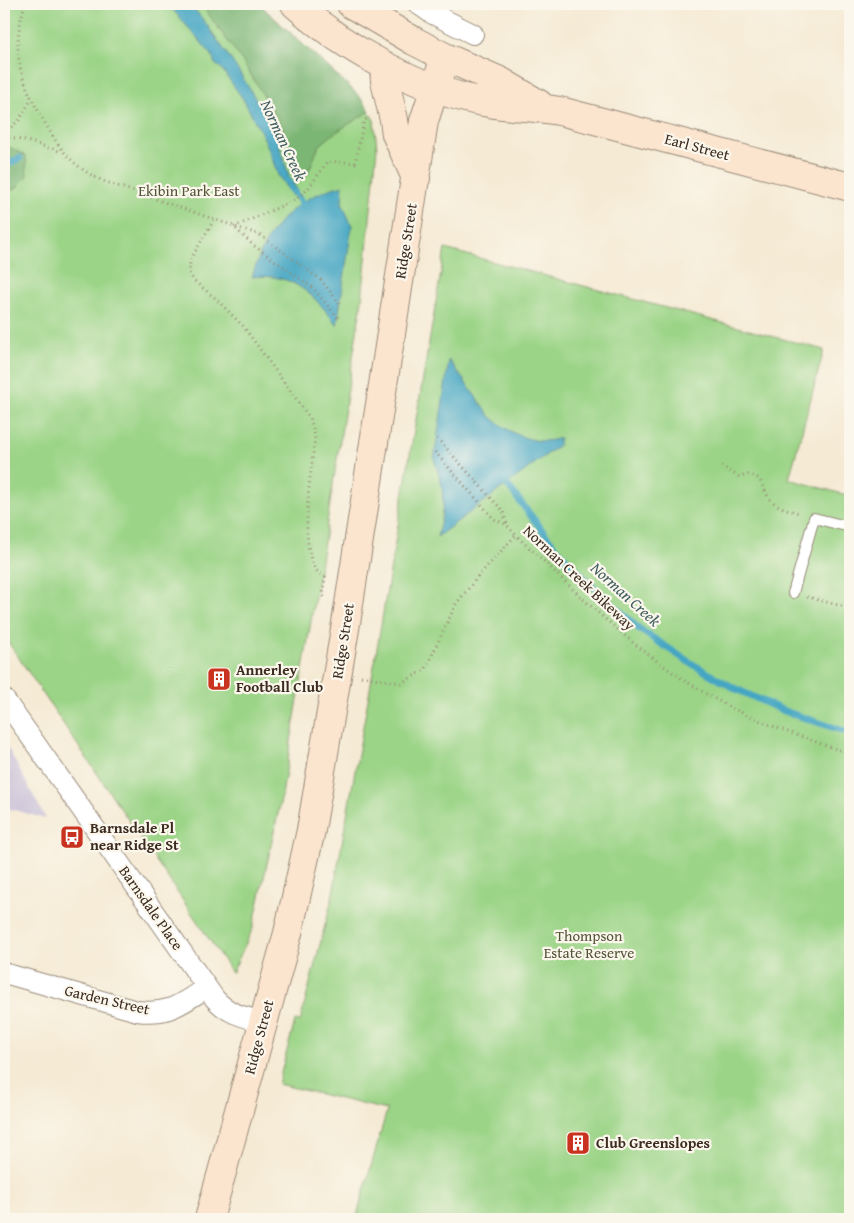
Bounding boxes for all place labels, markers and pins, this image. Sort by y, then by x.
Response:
place label: Annerley Football Club [236,659,323,697]
building icon: Annerley Football Club [206,666,232,692]
place label: Barnsdale Pl near Ridge St [90,817,179,855]
bus stop icon: Barnsdale Pl near Ridge St [59,824,85,850]
building icon: Club Greenslopes [565,1130,591,1156]
place label: Club Greenslopes [596,1132,710,1153]

